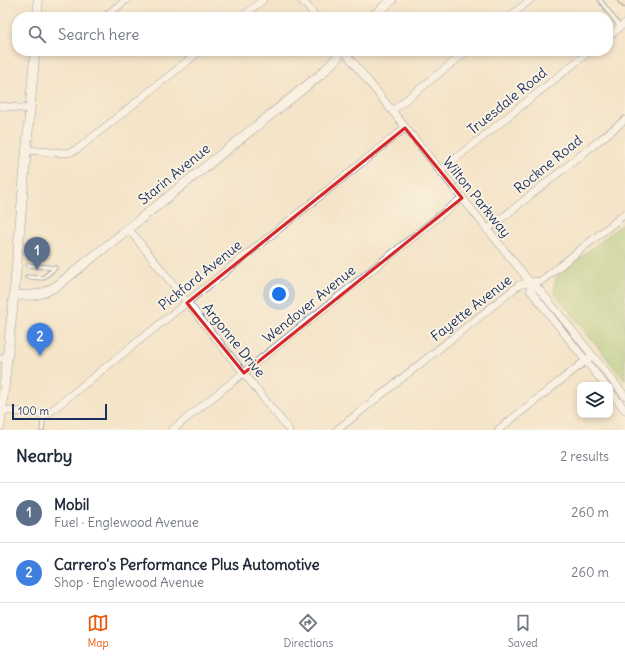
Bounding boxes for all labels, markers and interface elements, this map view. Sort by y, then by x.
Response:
search box [12,12,613,56]
icon: search [26,23,48,45]
text: Search here [58,25,139,44]
street label: Truesdale Road [464,63,550,139]
street label: Rockne Road [510,131,586,197]
street label: Starin Avenue [134,139,214,209]
street label: Wilton Parkway [439,153,515,241]
street label: Pickford Avenue [155,236,245,314]
pin: 1 [24,237,50,270]
street label: Wendover Avenue [259,261,359,347]
street label: Fayette Avenue [427,271,515,345]
your location [269,284,289,304]
street label: Argonne Drive [199,299,269,381]
pin: 2 [27,323,53,356]
map controls [577,382,613,418]
button: layers [577,382,613,418]
scale bar [12,402,107,421]
text: 100 m [18,404,49,418]
text: Nearby [16,445,72,467]
text: 2 results [560,448,609,465]
text: Mobil [54,495,89,514]
text: 1 [26,504,32,521]
text: 260 m [571,504,609,521]
text: Fuel · Englewood Avenue [54,514,199,531]
text: Carrero's Performance Plus Automotive [54,555,320,574]
text: 2 [25,564,33,581]
text: 260 m [571,564,609,581]
text: Shop · Englewood Avenue [54,574,204,591]
tab: Map [87,612,109,650]
tab: Directions [284,612,333,650]
tab: Saved [508,612,538,650]

